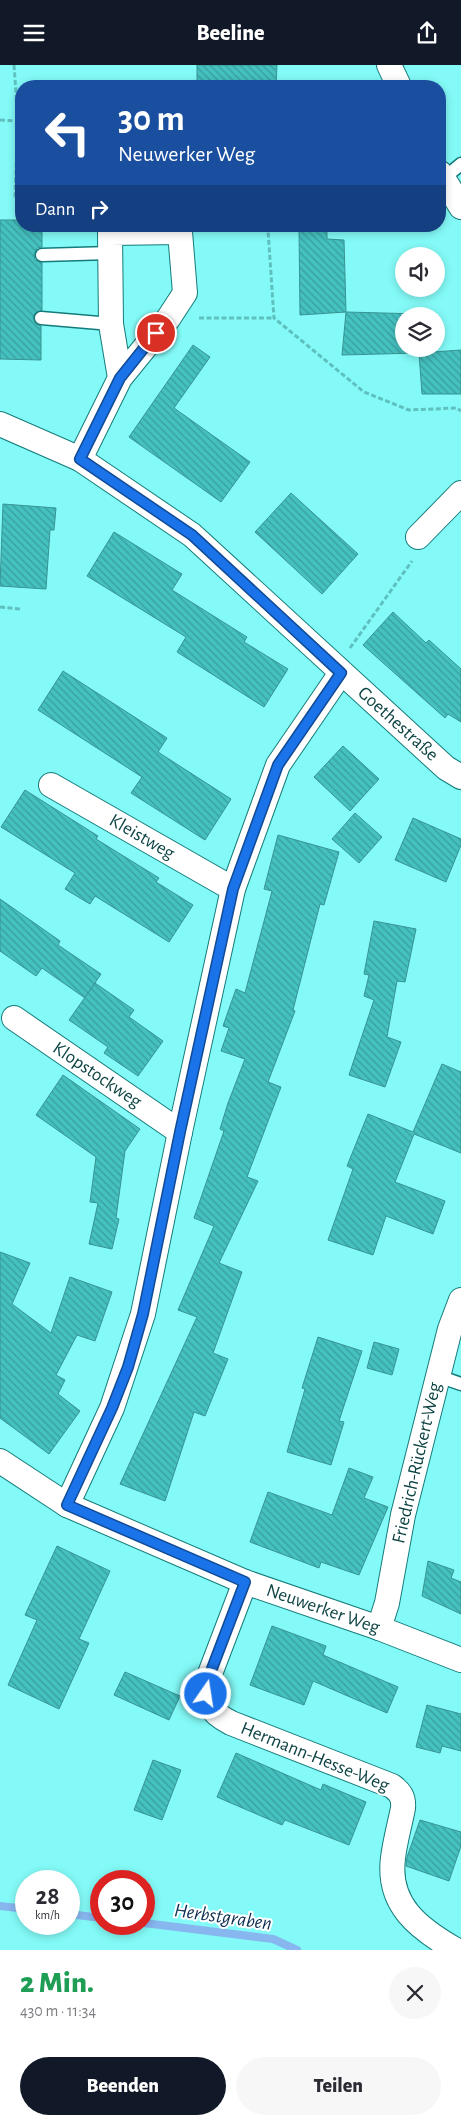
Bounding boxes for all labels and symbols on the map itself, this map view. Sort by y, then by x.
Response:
pin [135,312,177,354]
street label: Goethestraße [354,683,442,765]
street label: Kleistweg [106,811,179,864]
street label: Klopstockweg [49,1038,145,1112]
street label: Friedrich-Rückert-Weg [389,1380,445,1545]
street label: Neuwerker Weg [264,1581,383,1638]
position arrow [179,1667,231,1719]
street label: Hermann-Hesse-Weg [238,1719,393,1796]
speed limit sign: 30 [90,1870,155,1935]
water label: Herbstgraben [173,1900,273,1934]

